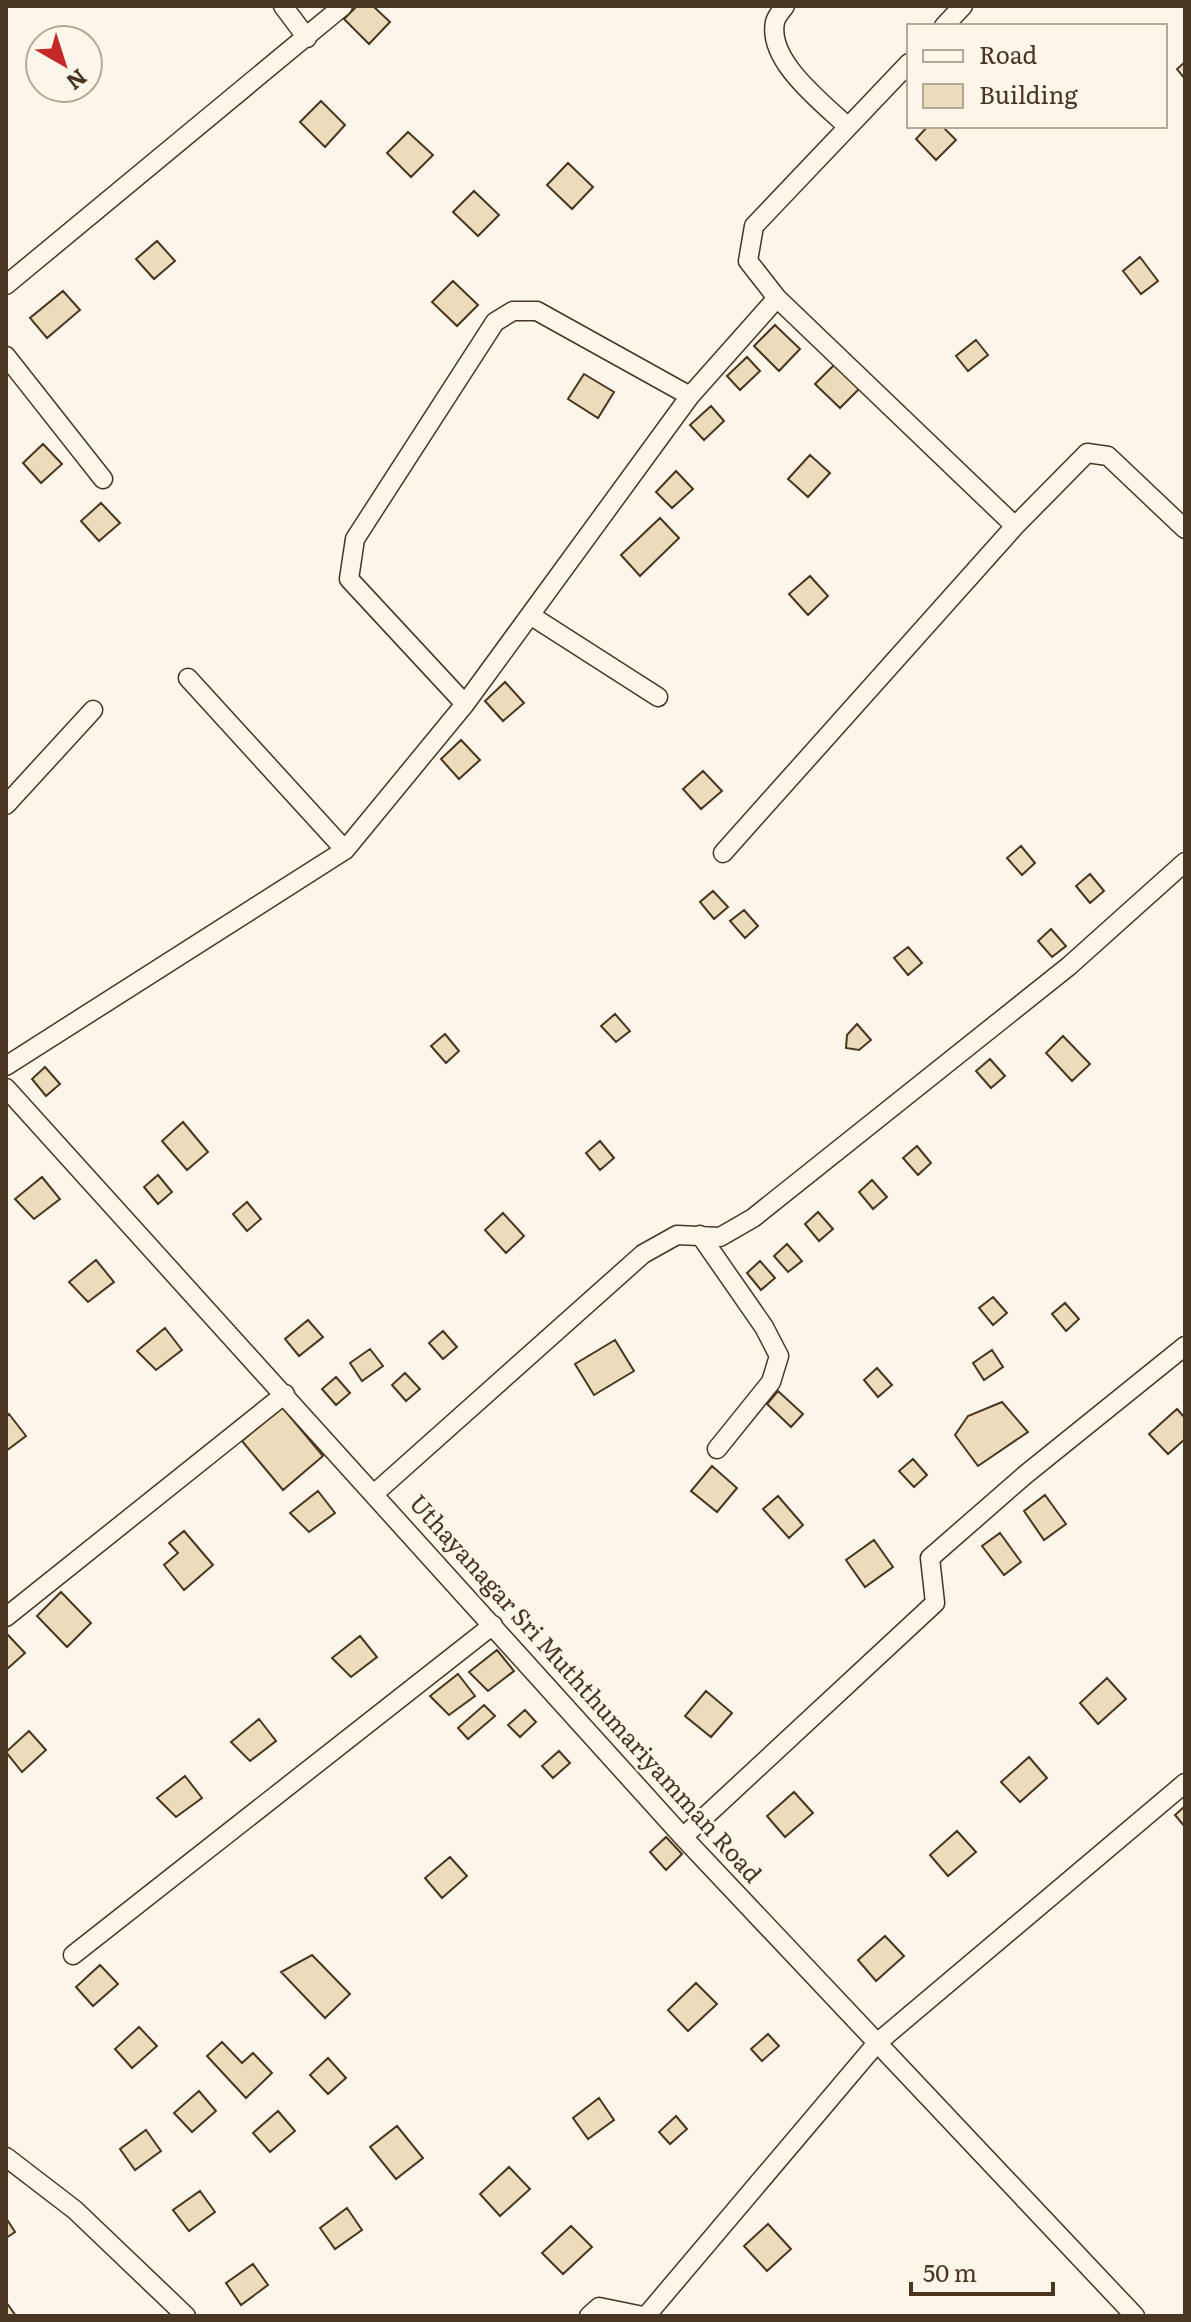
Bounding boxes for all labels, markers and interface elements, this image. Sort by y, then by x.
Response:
north arrow [24,24,104,104]
legend [907,24,1167,128]
text: Road [979,36,1038,71]
text: N [60,62,95,99]
text: Building [979,76,1078,111]
street label: Uthayanagar Sri Muththumariyamman Road [402,1485,771,1890]
scale bar [911,2246,1053,2296]
text: 50 m [923,2254,977,2289]

